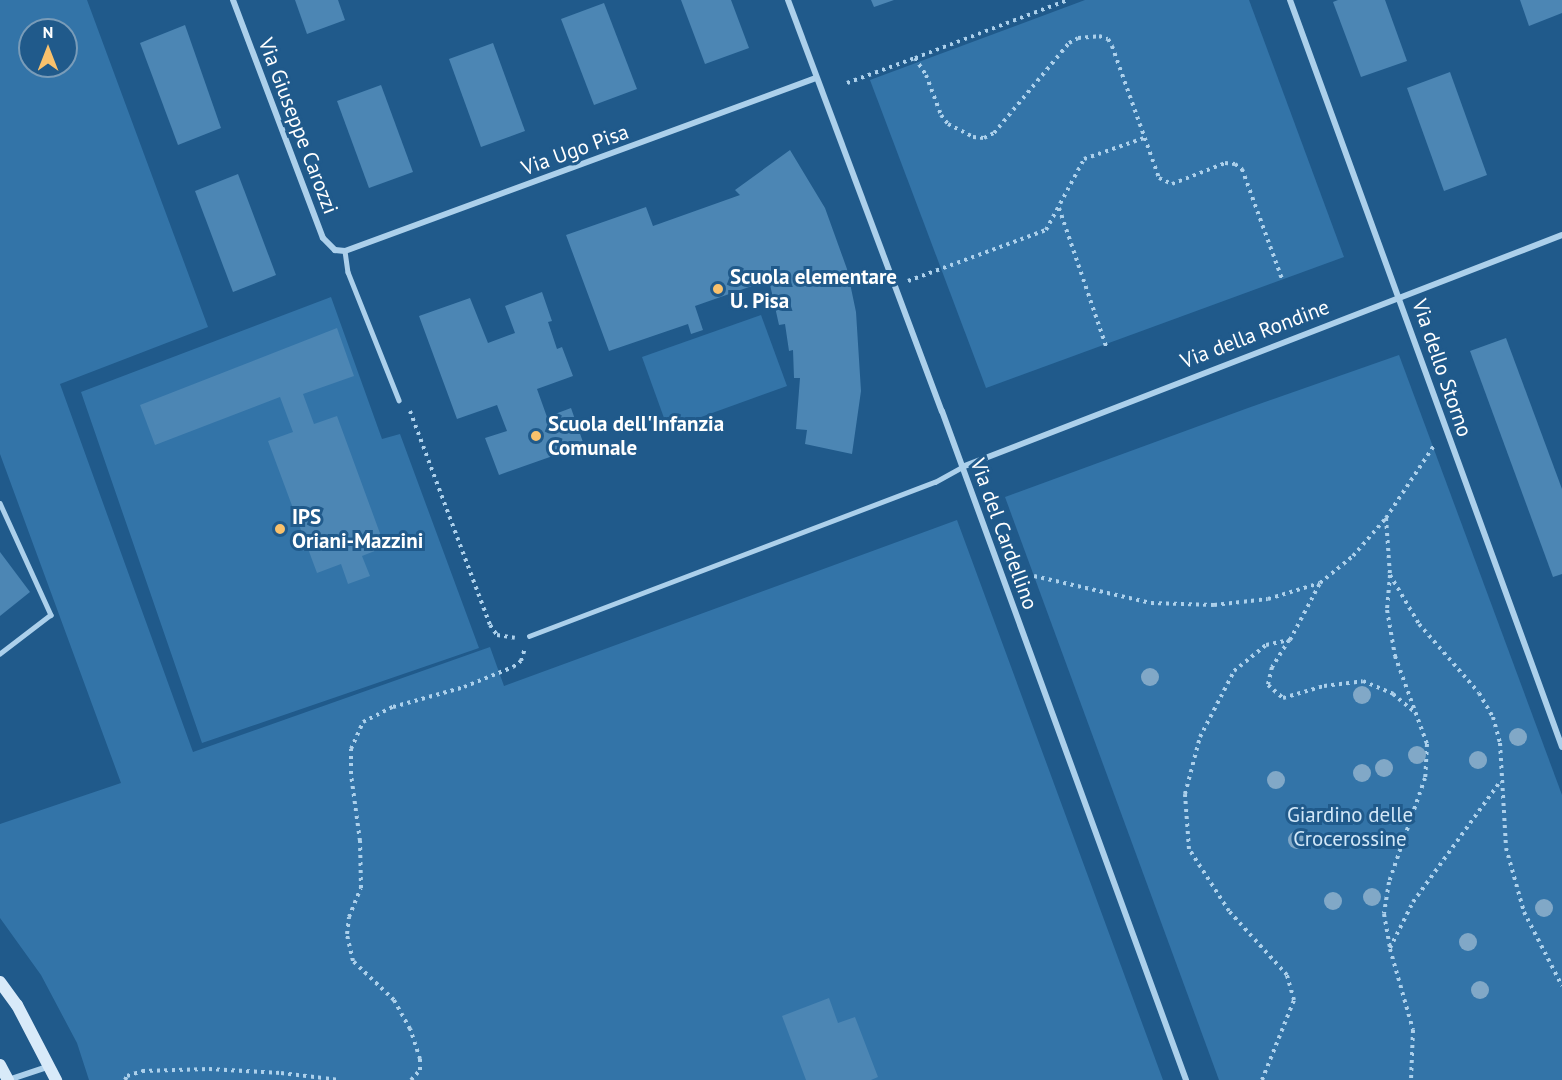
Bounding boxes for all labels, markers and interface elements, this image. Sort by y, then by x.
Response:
north arrow [18,18,78,78]
text: N [43,22,53,42]
street label: Via Giuseppe Carozzi [253,34,343,218]
street label: Via Ugo Pisa [518,119,632,181]
place label: Scuola elementare U. Pisa [730,264,897,314]
marker: Scuola elementare U. Pisa [711,282,725,296]
street label: Via della Rondine [1177,294,1333,374]
street label: Via dello Storno [1407,296,1477,440]
place label: Scuola dell'Infanzia Comunale [548,411,724,461]
marker: Scuola dell'Infanzia Comunale [529,429,543,443]
street label: Via del Cardellino [965,455,1043,613]
place label: IPS Oriani-Mazzini [292,504,423,554]
marker: IPS Oriani-Mazzini [273,522,287,536]
park label: Giardino delle Crocerossine [1287,802,1413,852]

